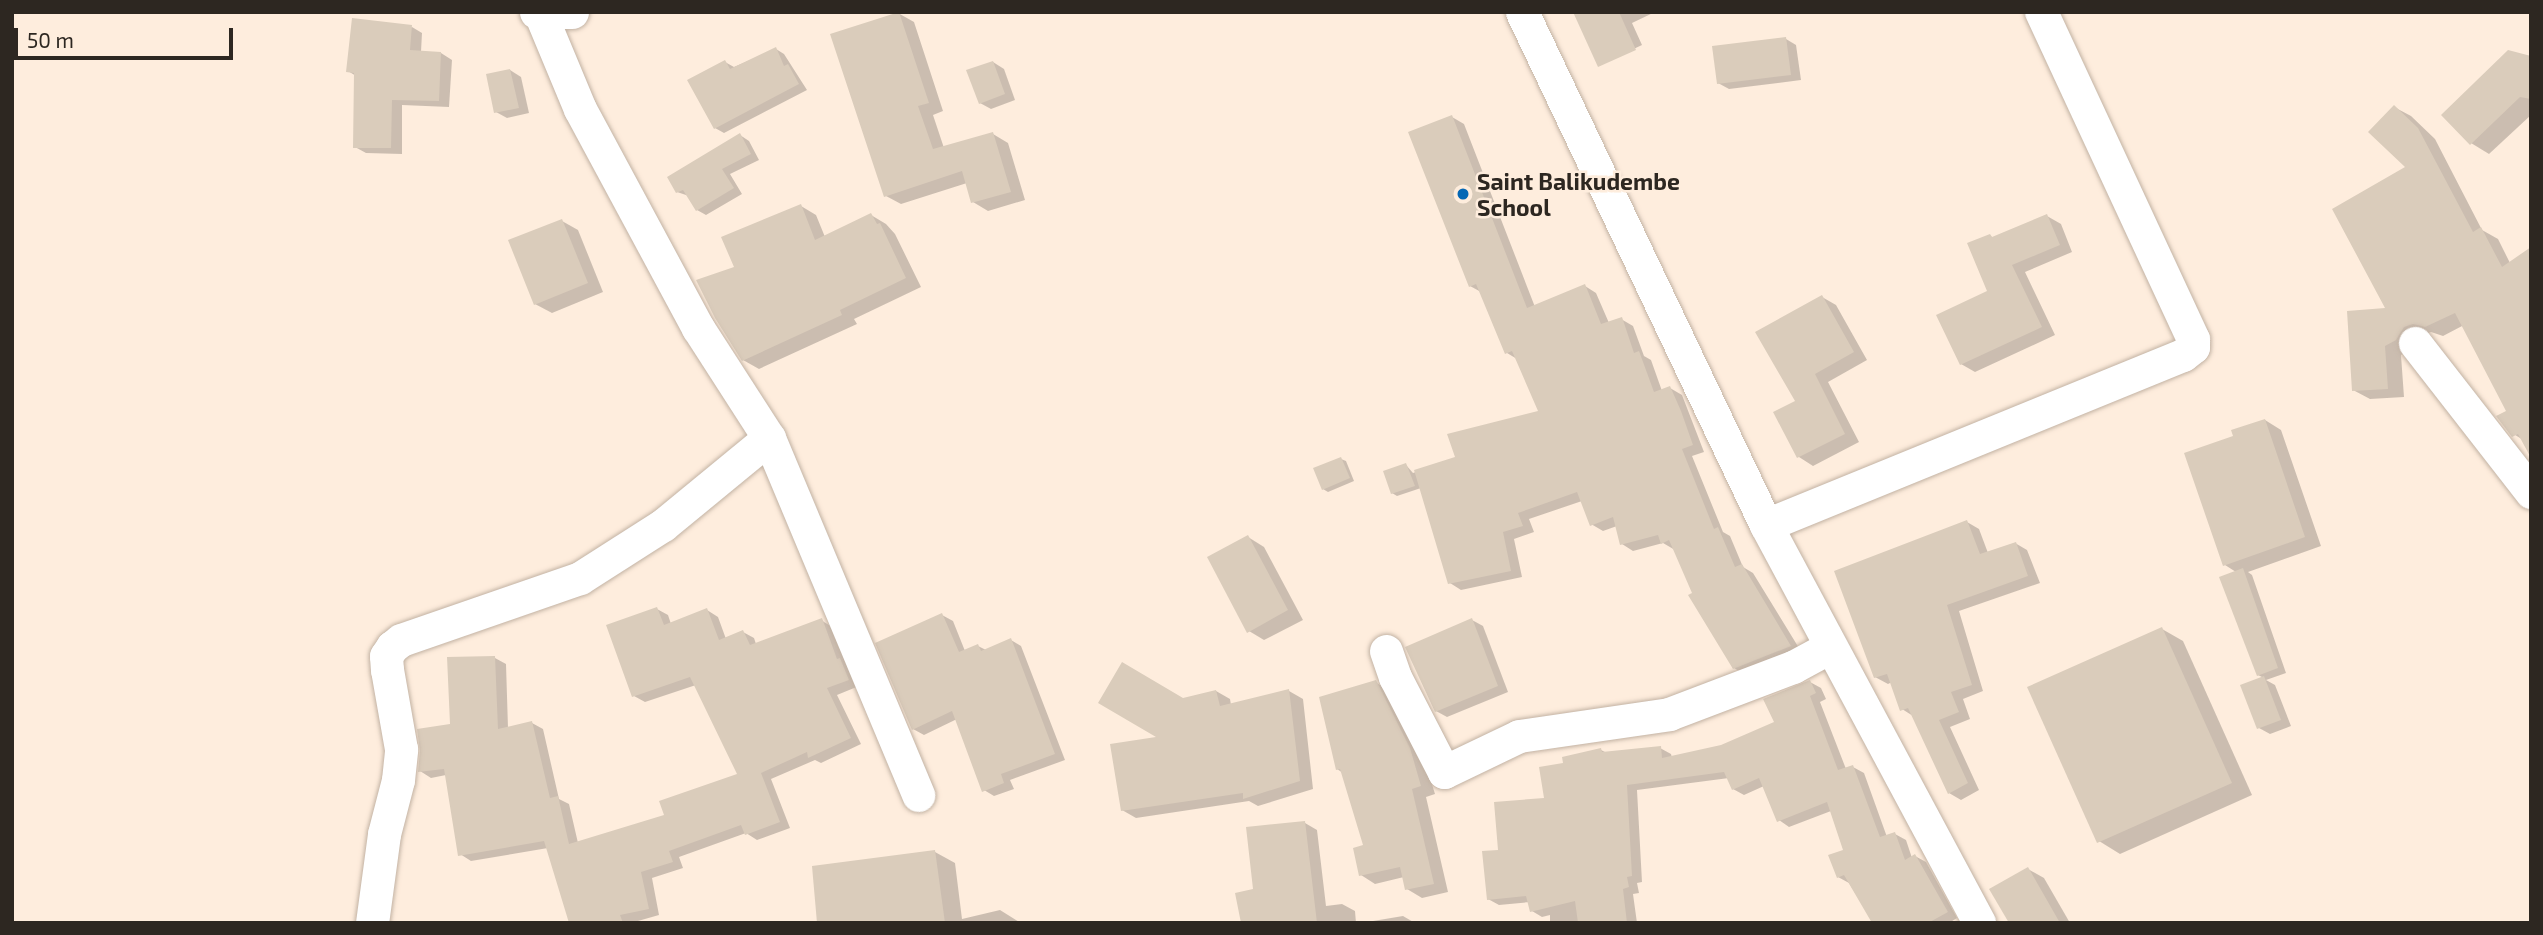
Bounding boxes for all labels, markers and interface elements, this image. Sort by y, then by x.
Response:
scale bar [18,14,236,58]
text: 50 m [27,27,74,52]
place label: Saint Balikudembe School [1477,167,1680,221]
marker: Saint Balikudembe School [1455,186,1471,202]

